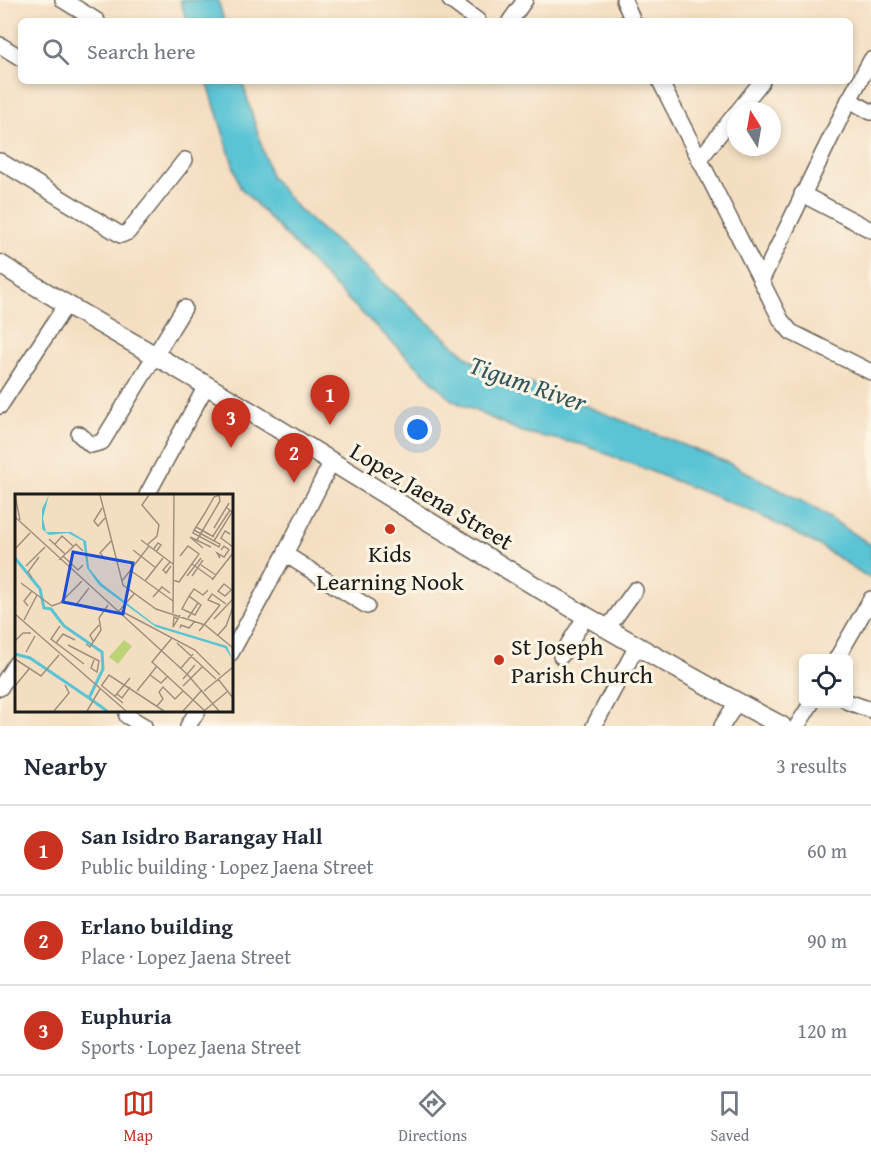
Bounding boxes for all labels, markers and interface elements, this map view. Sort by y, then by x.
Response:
search box [18,18,853,84]
icon: search [39,35,72,68]
text: Search here [87,35,196,67]
north arrow [727,102,781,156]
water label: Tigum River [464,345,593,422]
pin: 1 [310,376,350,425]
pin: 3 [212,398,250,448]
your location [403,415,432,444]
street label: Lopez Jaena Street [344,433,521,559]
pin: 2 [274,434,314,483]
inset map [15,494,232,711]
marker: Kids Learning Nook [383,522,397,536]
place label: Kids Learning Nook [316,536,465,599]
place label: St Joseph Parish Church [511,629,653,692]
marker: St Joseph Parish Church [492,653,506,667]
map controls [799,654,853,708]
button: locate [799,654,853,708]
text: Nearby [24,746,107,785]
text: 3 results [776,751,847,780]
text: San Isidro Barangay Hall [81,820,323,852]
text: 1 [38,836,49,865]
text: 60 m [807,836,847,865]
text: Public building · Lopez Jaena Street [81,852,374,881]
text: Erlano building [81,910,233,942]
text: 2 [38,926,49,955]
text: 90 m [807,926,847,955]
text: Place · Lopez Jaena Street [81,942,291,971]
text: Euphuria [81,1000,172,1032]
text: 3 [38,1016,49,1045]
text: 120 m [797,1016,847,1045]
text: Sports · Lopez Jaena Street [81,1032,301,1061]
tab: Map [122,1087,155,1147]
tab: Directions [398,1087,467,1147]
tab: Saved [710,1087,749,1147]

